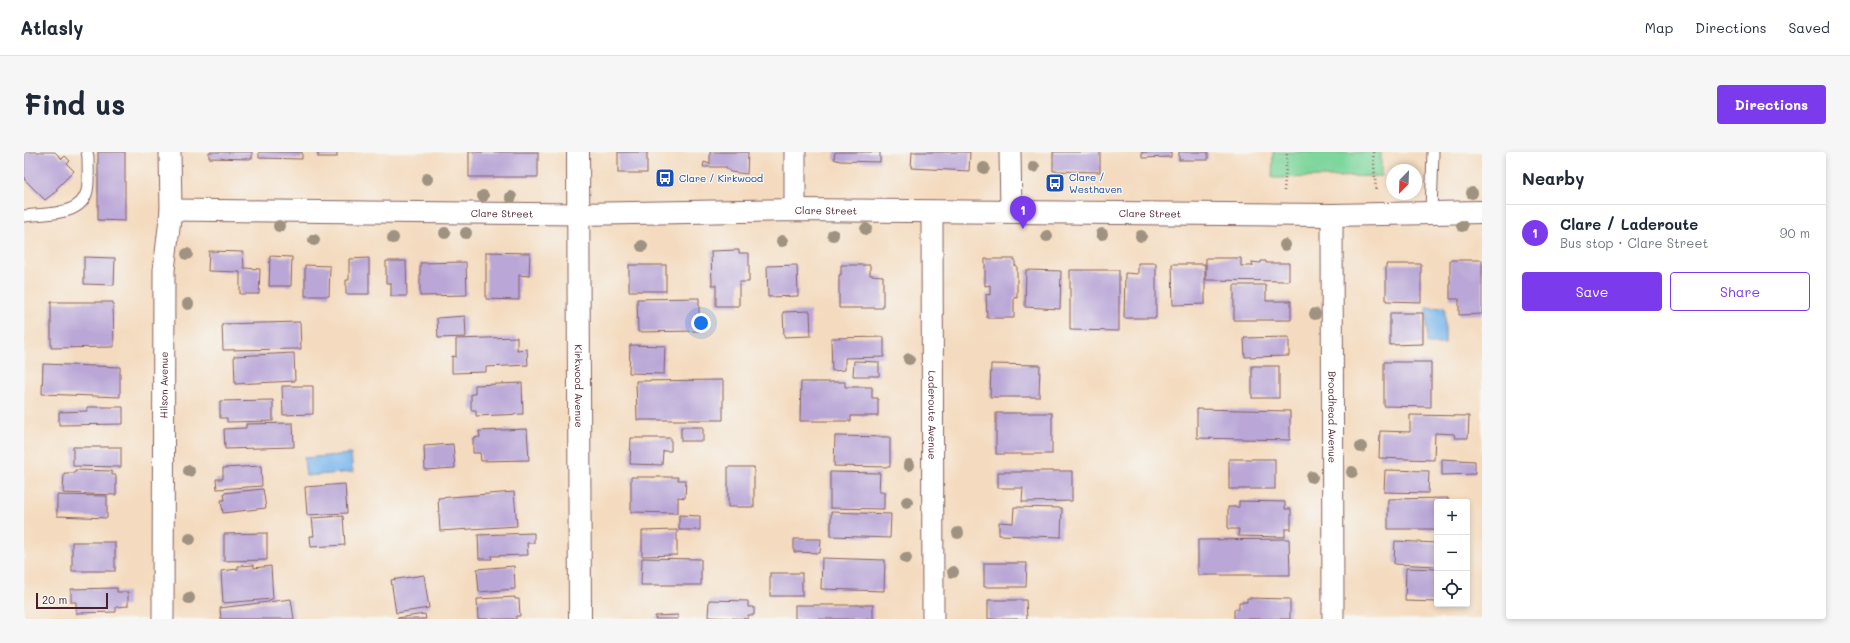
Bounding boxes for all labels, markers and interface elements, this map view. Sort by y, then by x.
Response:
text: Atlasly [20,15,83,40]
text: Map [1645,18,1673,37]
text: Directions [1695,18,1766,37]
text: Saved [1788,18,1830,37]
button: Directions [1717,85,1826,124]
text: Find us [24,86,125,122]
north arrow [1386,164,1422,200]
bus stop icon: Clare / Kirkwood [654,167,676,189]
text: Nearby [1522,167,1584,189]
place label: Clare / Westhaven [1069,170,1122,196]
place label: Clare / Kirkwood [679,171,763,185]
bus stop icon: Clare / Westhaven [1044,172,1066,194]
pin: 1 [1010,196,1036,229]
street label: Clare Street [795,203,857,218]
street label: Clare Street [471,206,533,221]
street label: Clare Street [1119,206,1181,221]
text: Clare / Laderoute [1560,214,1698,234]
text: 1 [1532,224,1538,241]
text: 90 m [1780,224,1810,241]
text: Bus stop · Clare Street [1560,234,1708,251]
button: Save [1522,272,1662,311]
button: Share [1670,272,1810,311]
your location [691,313,711,333]
street label: Kirkwood Avenue [572,344,586,428]
street label: Hilson Avenue [157,352,171,418]
street label: Laderoute Avenue [925,370,940,460]
street label: Broadhead Avenue [1325,371,1340,463]
map controls [1434,499,1470,607]
button: + [1434,499,1470,535]
button: − [1434,535,1470,571]
button: locate [1434,571,1470,607]
scale bar [36,591,108,610]
text: 20 m [42,592,67,607]

